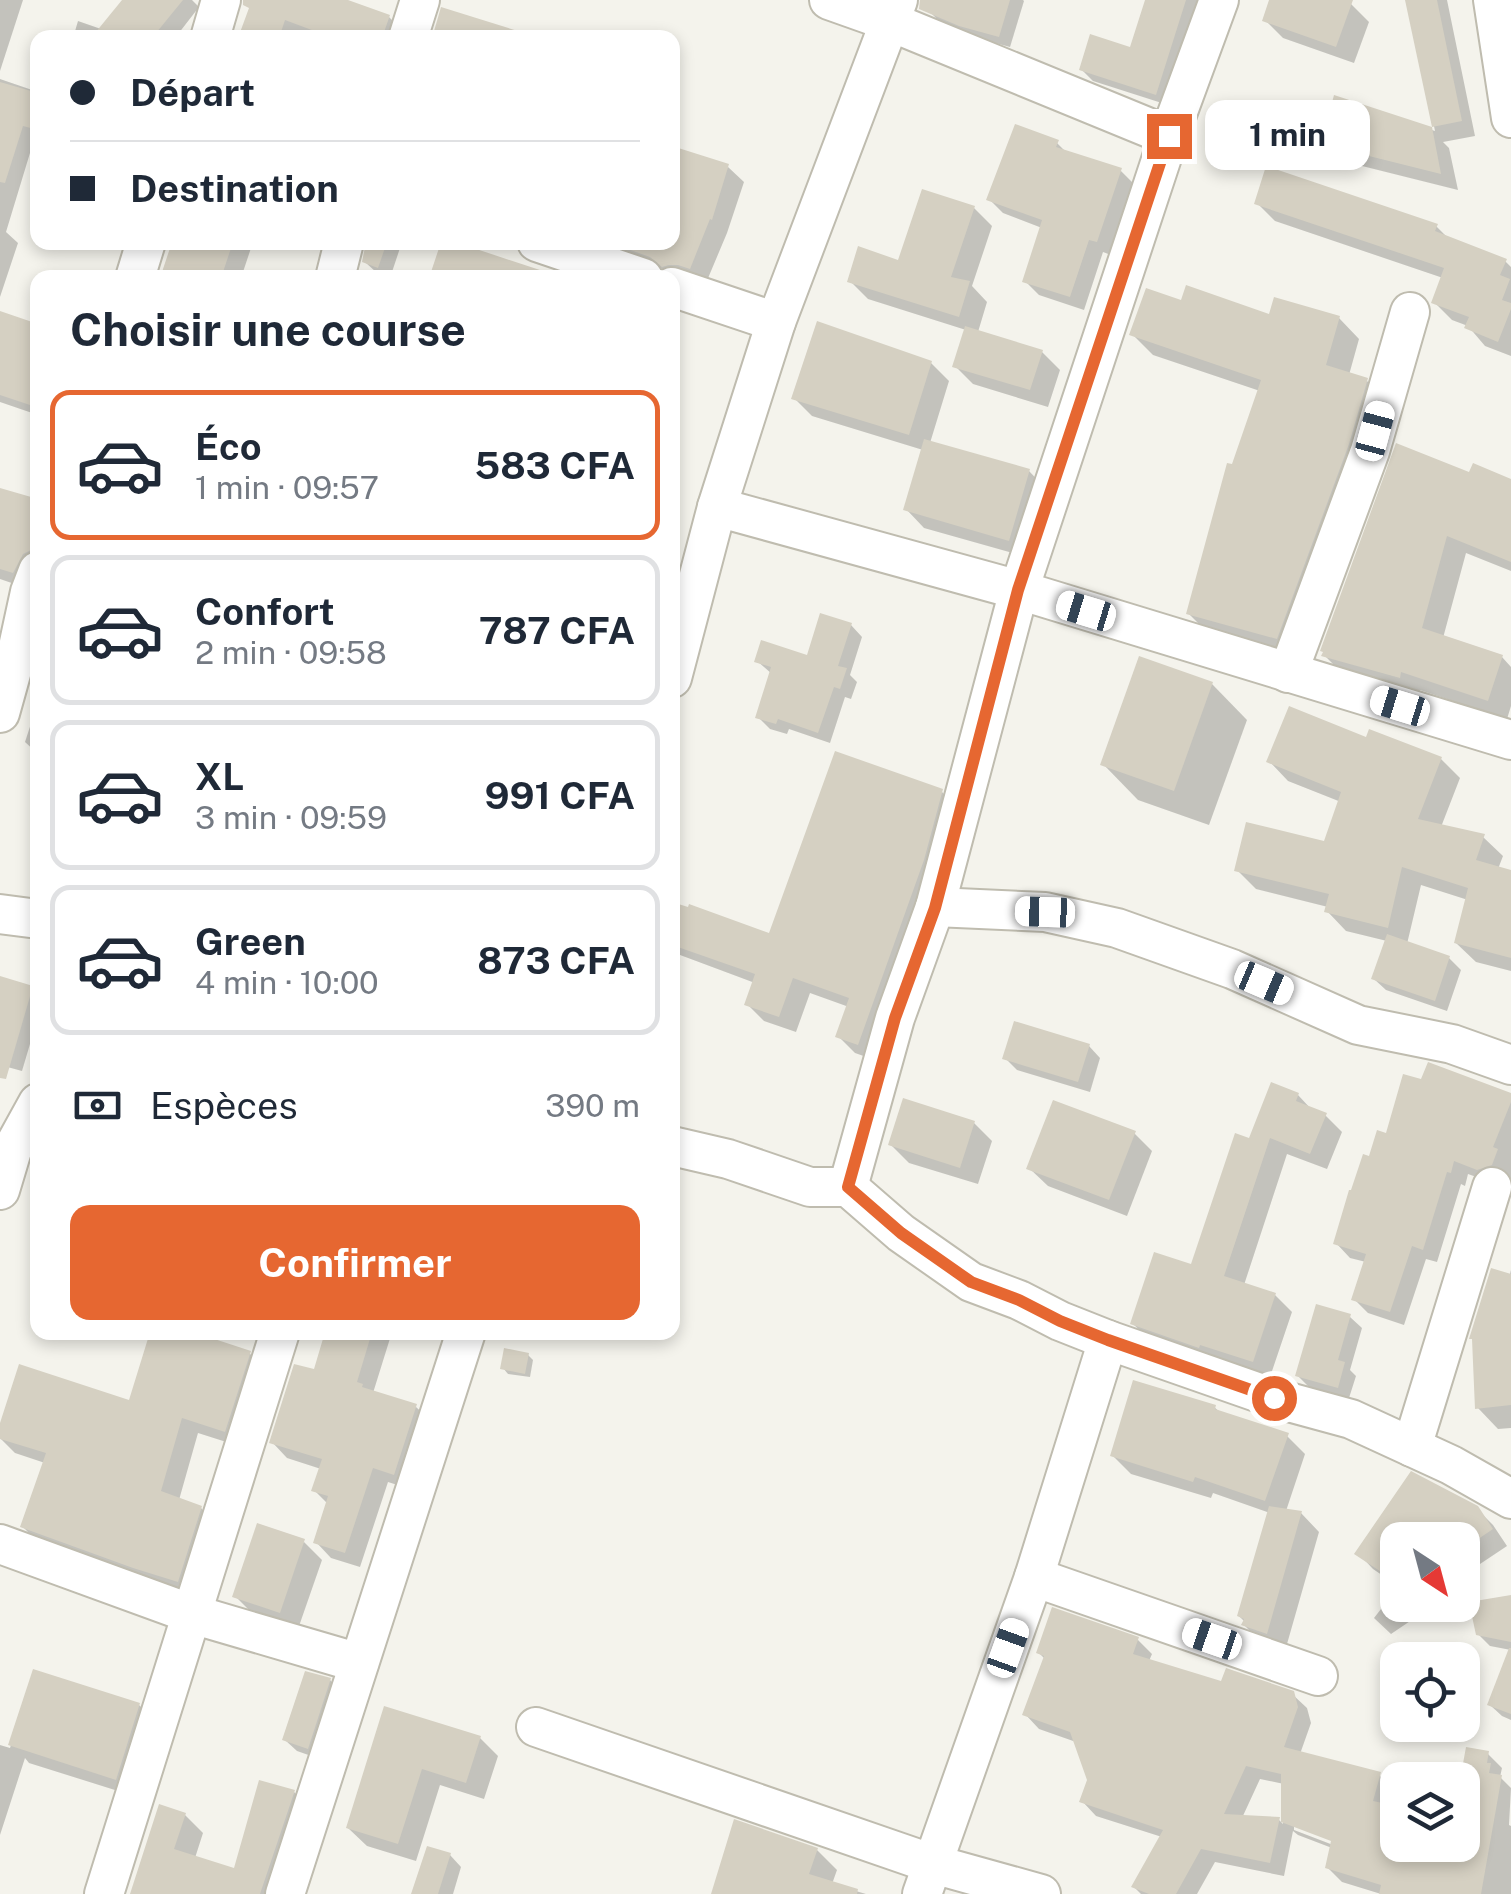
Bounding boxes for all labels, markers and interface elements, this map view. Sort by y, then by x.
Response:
text: Départ [130,70,255,115]
callout: 1 min [1204,101,1369,171]
route end [1147,114,1192,159]
text: 1 min [1249,116,1326,153]
text: Destination [130,166,339,211]
text: Choisir une course [70,303,466,356]
car [1353,398,1397,464]
icon: car [75,420,165,510]
text: Éco [195,424,262,469]
text: 583 CFA [474,443,635,488]
text: 1 min · 09:57 [195,469,379,506]
icon: car [75,585,165,675]
car [1053,588,1119,634]
text: Confort [195,589,335,634]
text: 787 CFA [479,608,635,653]
text: 2 min · 09:58 [195,634,387,671]
car [1367,683,1433,729]
icon: car [75,750,165,840]
text: XL [195,754,244,799]
text: 991 CFA [485,773,635,818]
text: 3 min · 09:59 [195,799,387,836]
car [1014,896,1076,928]
icon: car [75,915,165,1005]
text: Green [195,919,306,964]
text: 873 CFA [477,938,635,983]
car [1231,957,1297,1009]
text: 4 min · 10:00 [195,964,379,1001]
icon: cash [70,1078,125,1133]
text: Espèces [150,1083,298,1128]
text: 390 m [545,1087,640,1124]
button: Confirmer [70,1205,640,1320]
route start [1252,1376,1297,1421]
north arrow [1380,1522,1480,1622]
map controls [1380,1522,1480,1862]
car [984,1615,1032,1681]
car [1179,1615,1245,1663]
button: locate [1380,1642,1480,1742]
button: layers [1380,1762,1480,1862]

